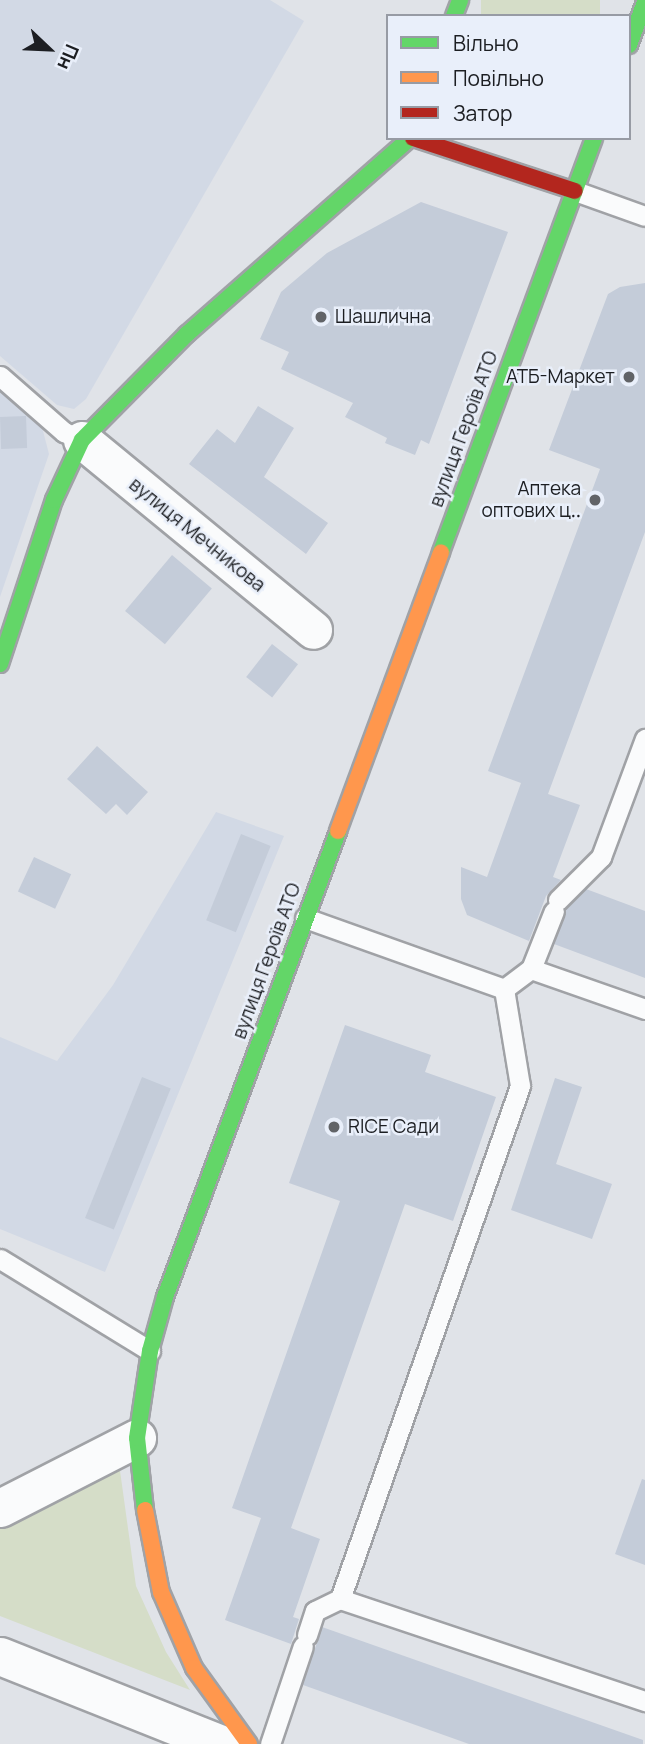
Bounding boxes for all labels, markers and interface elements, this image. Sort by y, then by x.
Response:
north arrow [14,14,84,84]
legend [386,14,631,140]
text: Вільно [453,29,519,57]
text: Пн [51,40,85,74]
text: Повільно [453,64,544,92]
text: Затор [453,99,512,127]
place label: Шашлична [335,306,431,328]
marker: Шашлична [313,309,329,325]
street label: вулиця Героїв АТО [425,348,503,510]
place label: АТБ-Маркет [506,366,615,388]
marker: АТБ-Маркет [621,369,637,385]
street label: вулиця Мечникова [124,473,270,597]
place label: Аптека оптових ц‥ [482,478,581,522]
marker: Аптека оптових ц‥ [587,492,603,508]
street label: вулиця Героїв АТО [228,880,306,1042]
place label: RICE Сади [348,1116,439,1138]
marker: RICE Сади [326,1119,342,1135]

